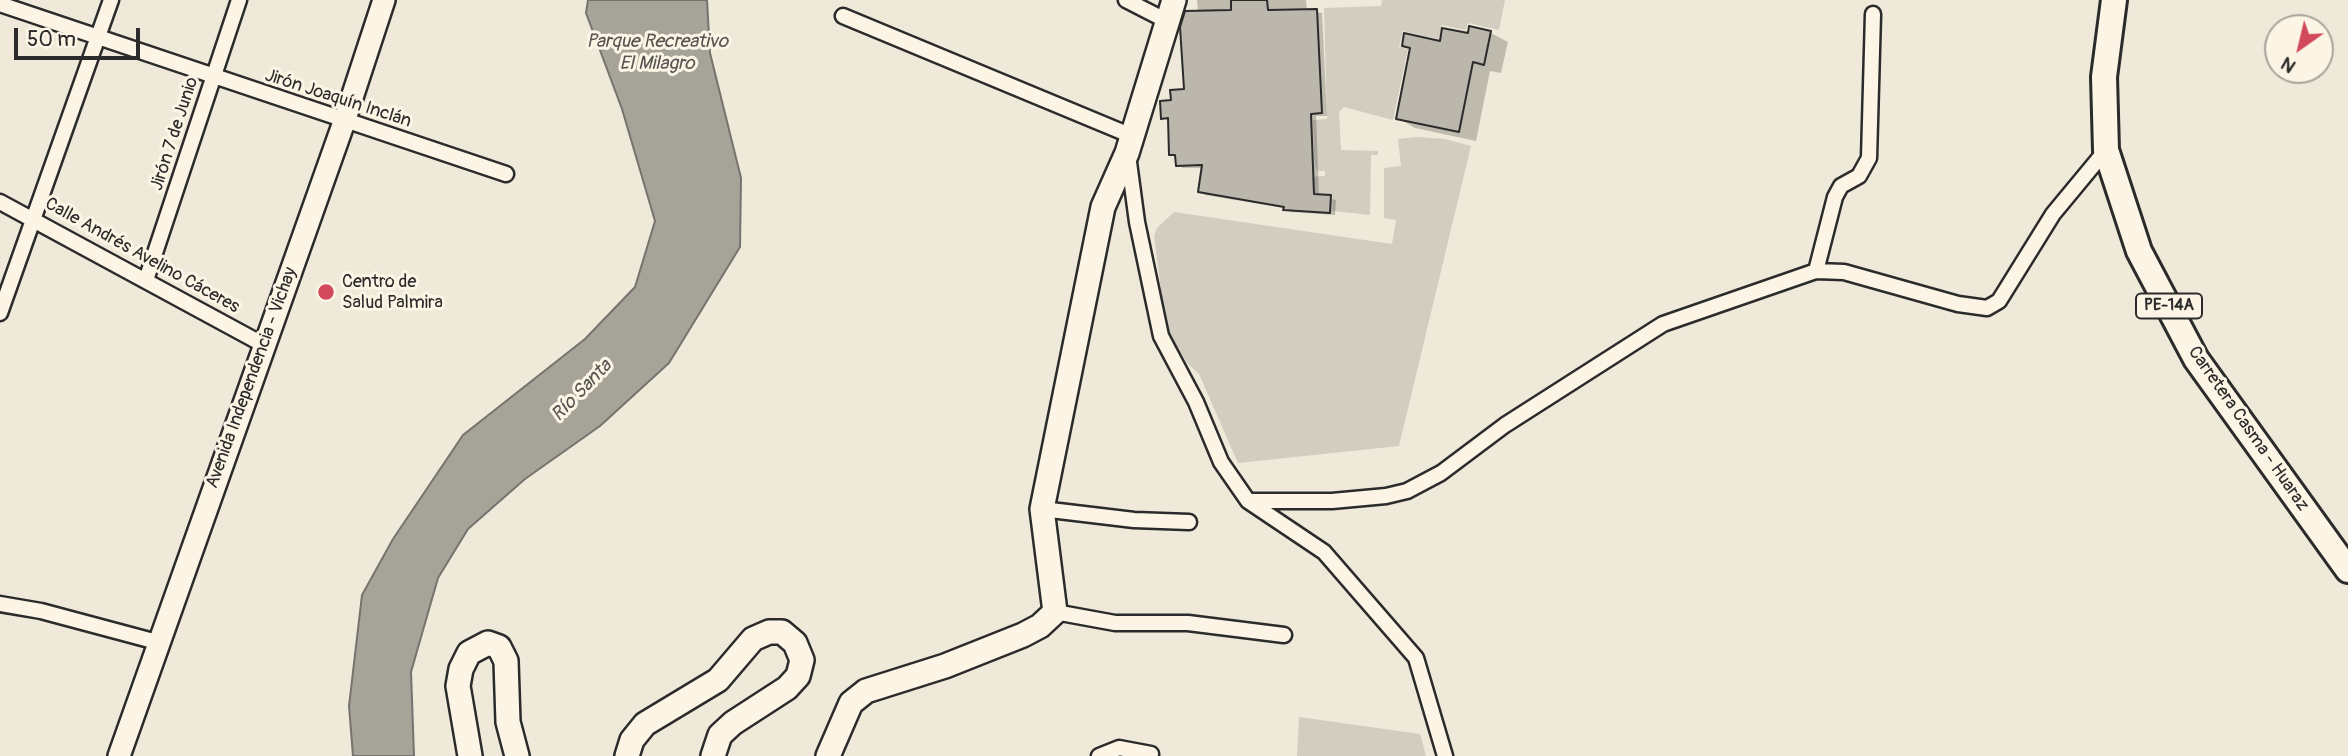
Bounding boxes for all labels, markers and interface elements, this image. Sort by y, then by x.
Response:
scale bar [18,14,144,58]
north arrow [2264,14,2334,84]
text: 50 m [27,26,76,53]
water label: Parque Recreativo El Milagro [586,31,728,75]
text: N [2276,51,2300,78]
street label: Jirón Joaquín Inclán [262,65,414,133]
street label: Jirón 7 de Junio [146,74,204,194]
street label: Calle Andrés Avelino Cáceres [41,193,243,319]
street label: Avenida Independencia - Vichay [202,265,302,491]
place label: Centro de Salud Palmira [342,271,443,314]
marker: Centro de Salud Palmira [316,282,336,302]
road number: PE-14A [2136,294,2202,318]
street label: Carretera Casma - Huaraz [2183,343,2313,515]
water label: Río Santa [547,355,617,427]

